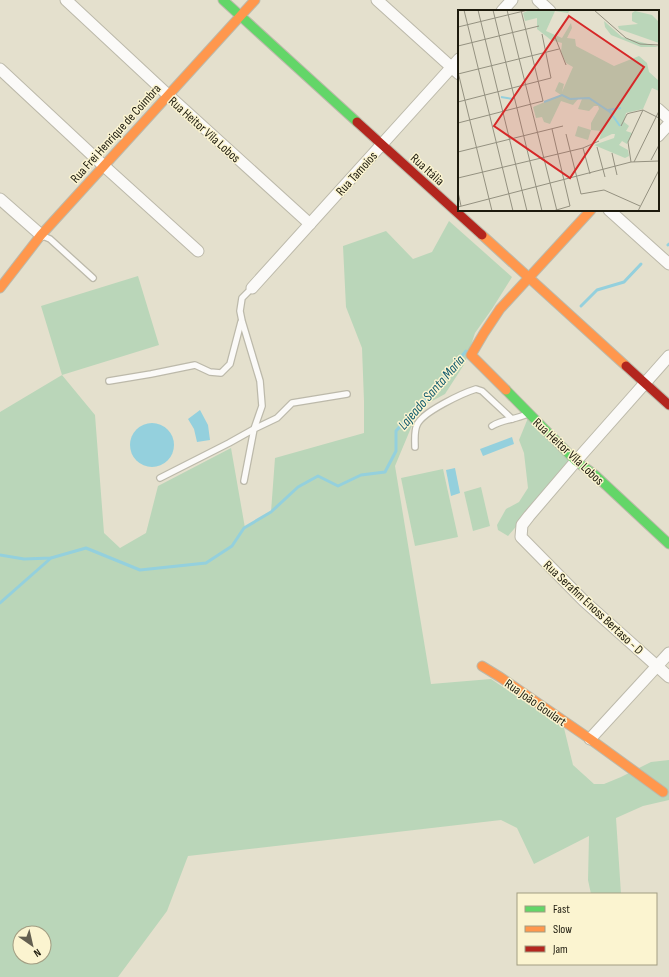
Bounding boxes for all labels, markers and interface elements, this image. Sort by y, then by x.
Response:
inset map [458,10,659,211]
street label: Rua Frei Henrique de Coimbra [67,81,164,186]
street label: Rua Heitor Vila Lobos [165,93,244,166]
street label: Rua Tamoios [333,148,381,199]
street label: Rua Itália [407,150,448,189]
water label: Lajeado Santa Maria [394,351,469,433]
street label: Rua Heitor Vila Lobos [530,415,607,489]
street label: Rua Serafim Enoss Bertaso - D [540,557,647,658]
street label: Rua João Goulart [501,676,569,730]
legend [517,893,657,965]
text: Fast [553,902,570,917]
text: Slow [553,922,572,937]
north arrow [12,925,52,965]
text: Jam [552,942,568,957]
text: N [31,946,43,960]

